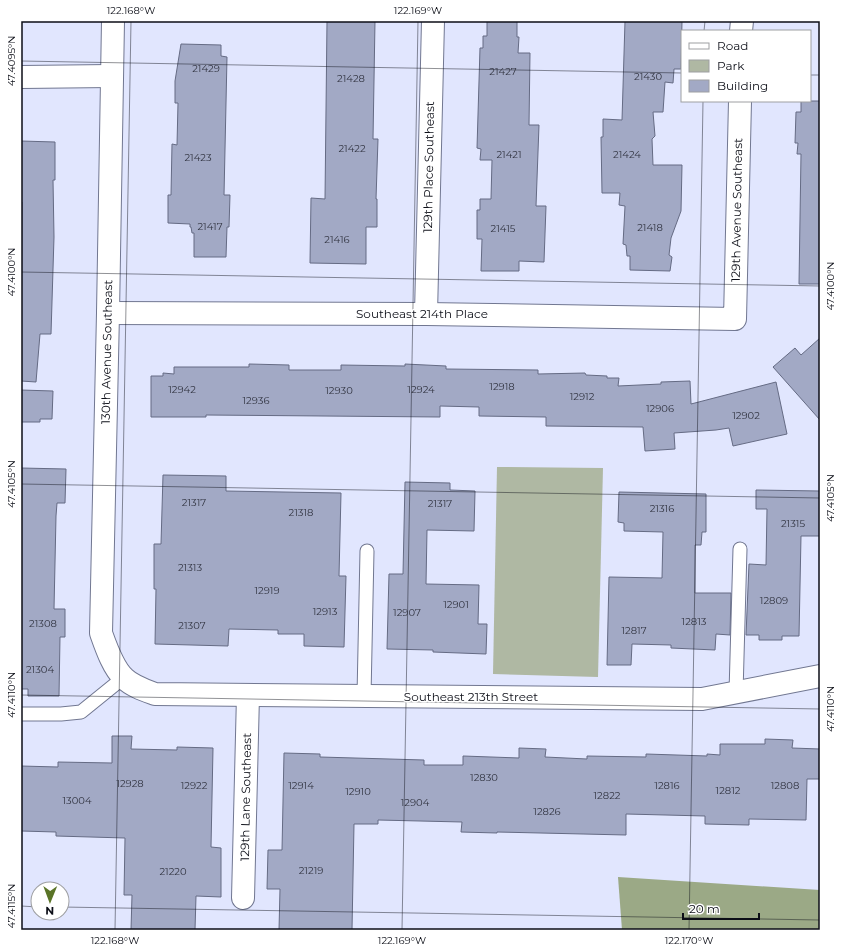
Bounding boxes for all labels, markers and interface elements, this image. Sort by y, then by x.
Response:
text: 122.168°W [107,4,155,17]
text: 122.169°W [394,4,442,17]
legend [681,30,811,102]
text: 47.4095°N [5,36,18,86]
text: Road [717,38,748,53]
text: Park [717,58,745,73]
house number: 21429 [192,62,220,75]
house number: 21427 [489,65,517,78]
house number: 21430 [634,70,662,83]
house number: 21428 [337,72,365,85]
text: Building [717,78,768,93]
street label: 129th Place Southeast [420,101,437,233]
street label: 129th Avenue Southeast [728,138,745,282]
house number: 21422 [338,142,366,155]
house number: 21421 [496,148,522,161]
house number: 21424 [613,148,641,161]
house number: 21423 [184,151,212,164]
house number: 21417 [197,220,223,233]
house number: 21418 [637,221,663,234]
house number: 21415 [491,222,516,235]
house number: 21416 [324,233,350,246]
text: 47.4100°N [5,247,18,297]
text: 47.4100°N [824,261,837,311]
street label: 130th Avenue Southeast [98,279,115,424]
street label: Southeast 214th Place [356,306,488,321]
house number: 12918 [489,380,515,393]
house number: 12942 [168,383,196,396]
house number: 12924 [407,383,435,396]
house number: 12930 [325,384,353,397]
house number: 12912 [570,390,595,403]
house number: 12936 [242,394,270,407]
house number: 12906 [646,402,674,415]
house number: 12902 [732,409,760,422]
text: 47.4105°N [5,460,18,508]
text: 47.4105°N [824,474,837,522]
house number: 21317 [182,496,206,509]
house number: 21317 [428,497,452,510]
house number: 21316 [650,502,674,515]
house number: 21318 [289,506,313,519]
house number: 21315 [781,517,805,530]
house number: 21313 [178,561,202,574]
house number: 12919 [254,584,280,597]
house number: 12809 [760,594,788,607]
house number: 12901 [443,598,469,611]
house number: 12913 [313,605,338,618]
house number: 12907 [393,606,421,619]
house number: 12813 [682,615,707,628]
house number: 21308 [29,617,57,630]
house number: 21307 [178,619,206,632]
house number: 12817 [621,624,647,637]
house number: 21304 [26,663,54,676]
text: 47.4110°N [5,672,18,718]
text: 47.4110°N [824,686,837,732]
street label: Southeast 213th Street [404,689,538,704]
street label: 129th Lane Southeast [237,733,254,861]
house number: 12830 [470,771,498,784]
house number: 12928 [116,777,144,790]
house number: 12922 [181,779,208,792]
house number: 12914 [288,779,314,792]
house number: 12816 [654,779,680,792]
house number: 12808 [771,779,799,792]
house number: 12812 [716,784,741,797]
house number: 12910 [345,785,371,798]
house number: 12822 [593,789,621,802]
house number: 13004 [62,794,92,807]
house number: 12904 [401,796,430,809]
house number: 12826 [533,805,561,818]
house number: 21219 [299,864,323,877]
house number: 21220 [159,865,187,878]
north arrow [30,881,70,921]
text: 47.4115°N [5,884,18,928]
scale bar [683,895,759,921]
text: 20 m [689,901,720,916]
text: N [45,904,54,918]
text: 122.168°W [91,934,139,947]
text: 122.169°W [378,934,426,947]
text: 122.170°W [665,934,713,947]

